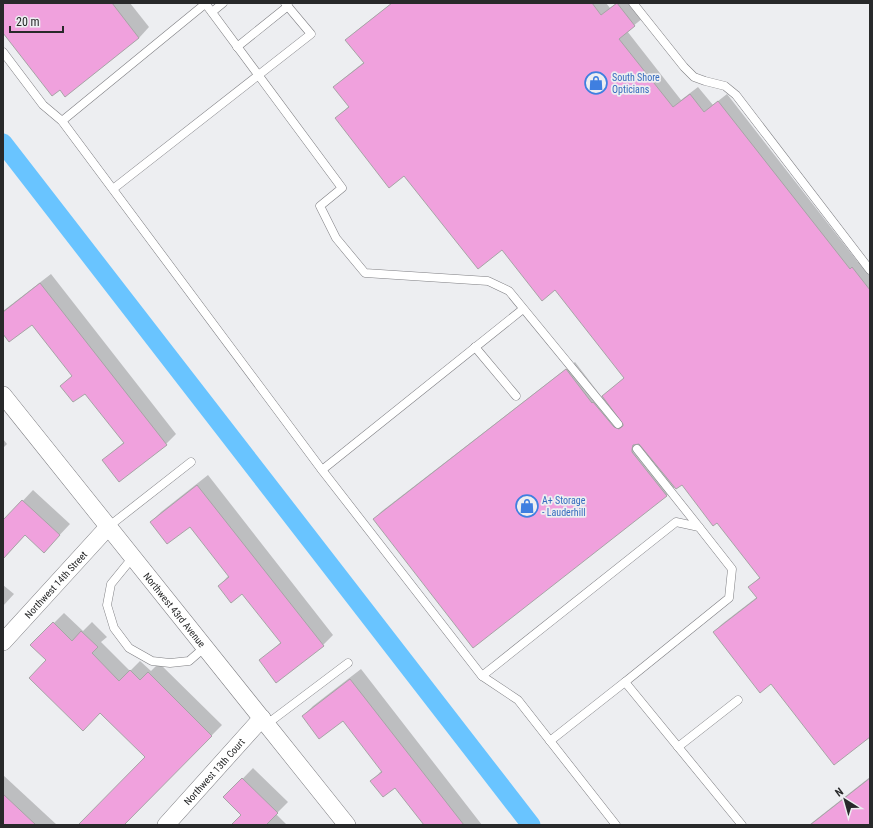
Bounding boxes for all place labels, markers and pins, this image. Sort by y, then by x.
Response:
shop icon: South Shore Opticians [583,70,609,96]
place label: South Shore Opticians [612,72,660,95]
shop icon: A+ Storage - Lauderhill [514,493,540,519]
place label: A+ Storage - Lauderhill [542,495,586,518]

